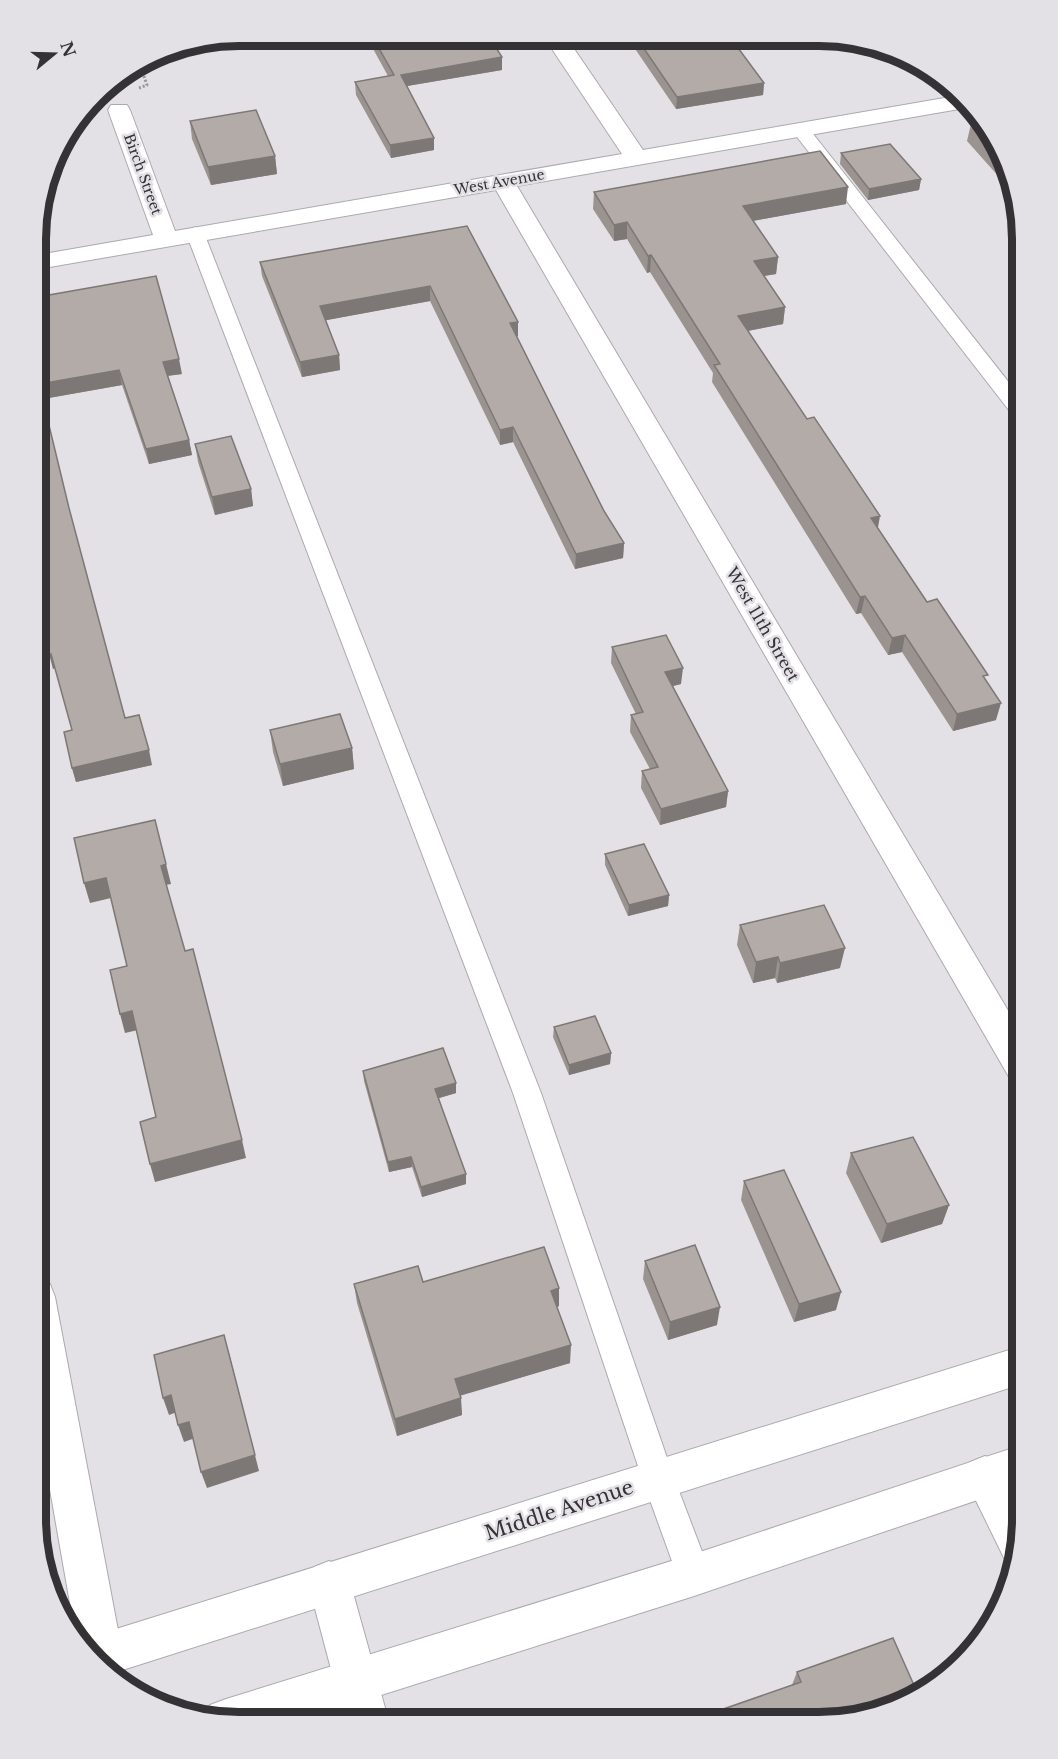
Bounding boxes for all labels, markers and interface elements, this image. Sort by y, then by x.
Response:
north arrow [24,24,84,84]
text: N [56,39,80,59]
street label: Birch Street [120,131,166,218]
street label: West Avenue [451,165,546,199]
street label: West 11th Street [722,562,804,685]
street label: Middle Avenue [482,1475,636,1545]

